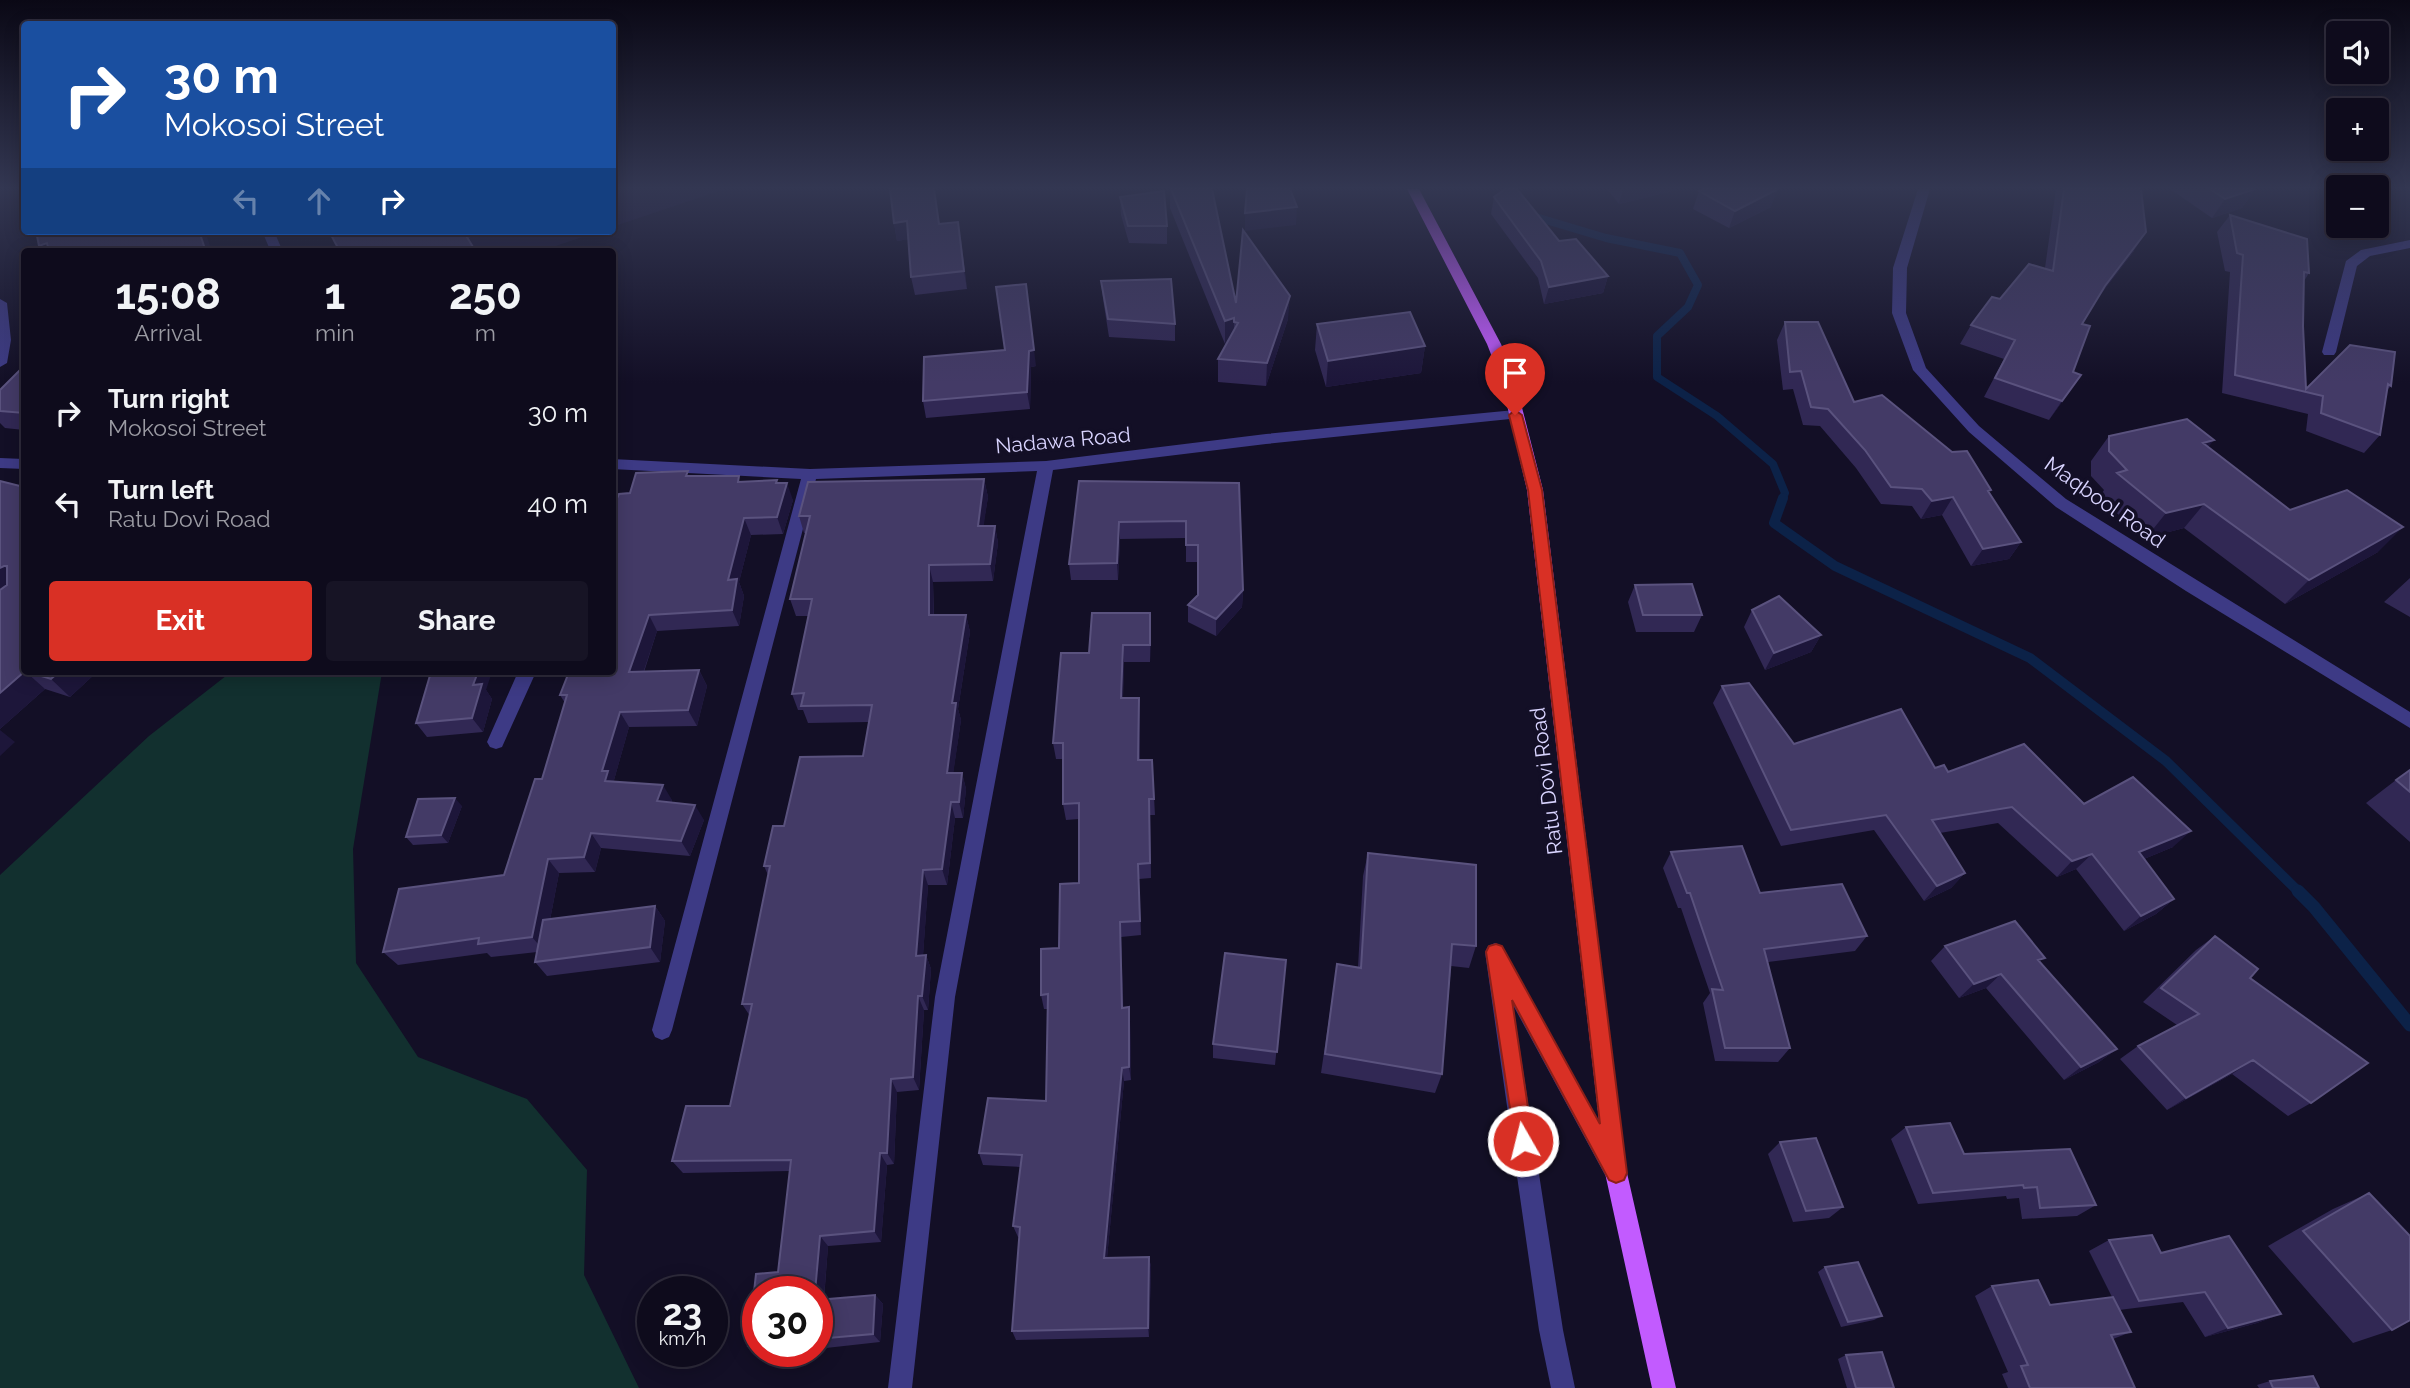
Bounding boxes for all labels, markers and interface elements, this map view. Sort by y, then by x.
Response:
map controls [2326,21,2389,238]
button: sound [2326,21,2389,84]
text: 30 m [164,47,279,104]
icon: right [49,49,140,140]
button: + [2326,98,2389,161]
text: Mokosoi Street [164,106,384,143]
button: − [2326,175,2389,238]
icon: left [227,182,265,220]
icon: ahead [300,182,338,220]
icon: right [373,182,411,220]
text: 15:08 [115,270,221,319]
text: 1 [325,270,345,319]
text: 250 [449,270,522,319]
text: Arrival [134,319,202,346]
text: min [315,319,355,346]
text: m [475,319,496,346]
pin [1485,343,1545,415]
icon: arrive [1496,354,1534,392]
text: Turn right [108,384,229,414]
icon: right [49,394,87,432]
text: 30 m [528,398,588,428]
text: Mokosoi Street [108,414,266,441]
street label: Nadawa Road [994,422,1132,458]
street label: Maqbool Road [2040,451,2170,553]
text: Turn left [108,475,214,505]
icon: left [49,485,87,523]
text: 40 m [527,489,588,519]
text: Ratu Dovi Road [108,505,271,532]
button: Exit [49,581,312,661]
button: Share [326,581,588,661]
street label: Ratu Dovi Road [1525,706,1567,856]
position arrow [1486,1104,1560,1178]
speed limit sign: 30 [742,1276,833,1367]
text: 23 [663,1292,702,1333]
text: km/h [659,1328,706,1349]

